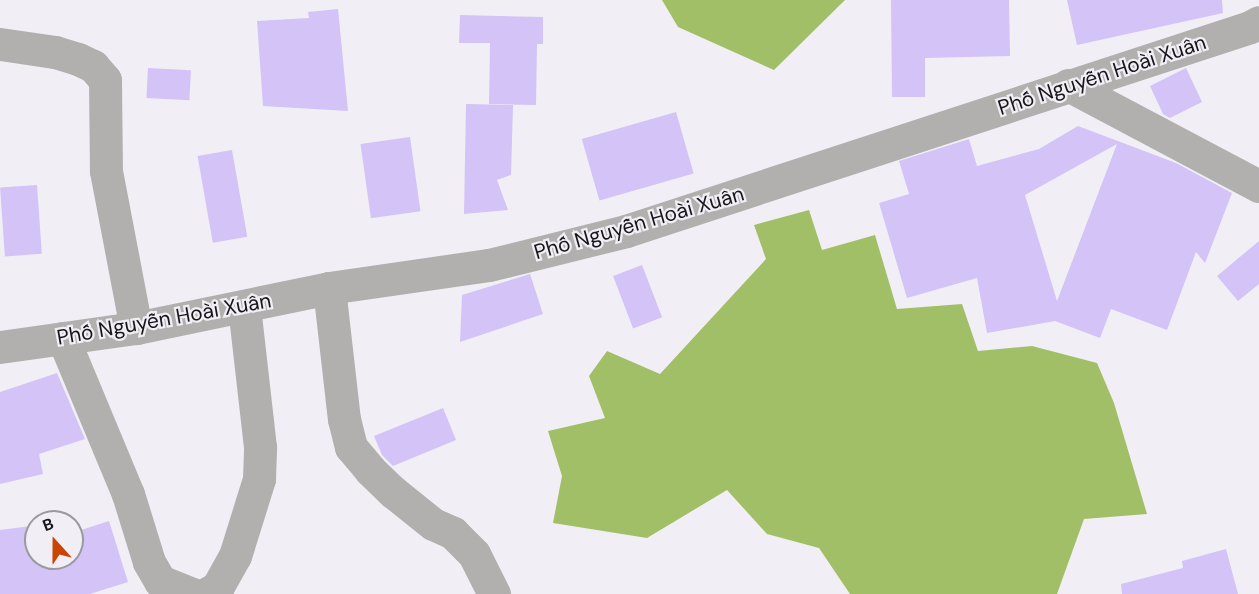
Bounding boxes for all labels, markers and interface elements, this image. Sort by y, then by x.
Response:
street label: Phố Nguyễn Hoài Xuân [995,29,1209,121]
street label: Phố Nguyễn Hoài Xuân [531,181,747,265]
street label: Phố Nguyễn Hoài Xuân [55,288,273,350]
north arrow [24,510,84,570]
text: B [40,513,57,536]

